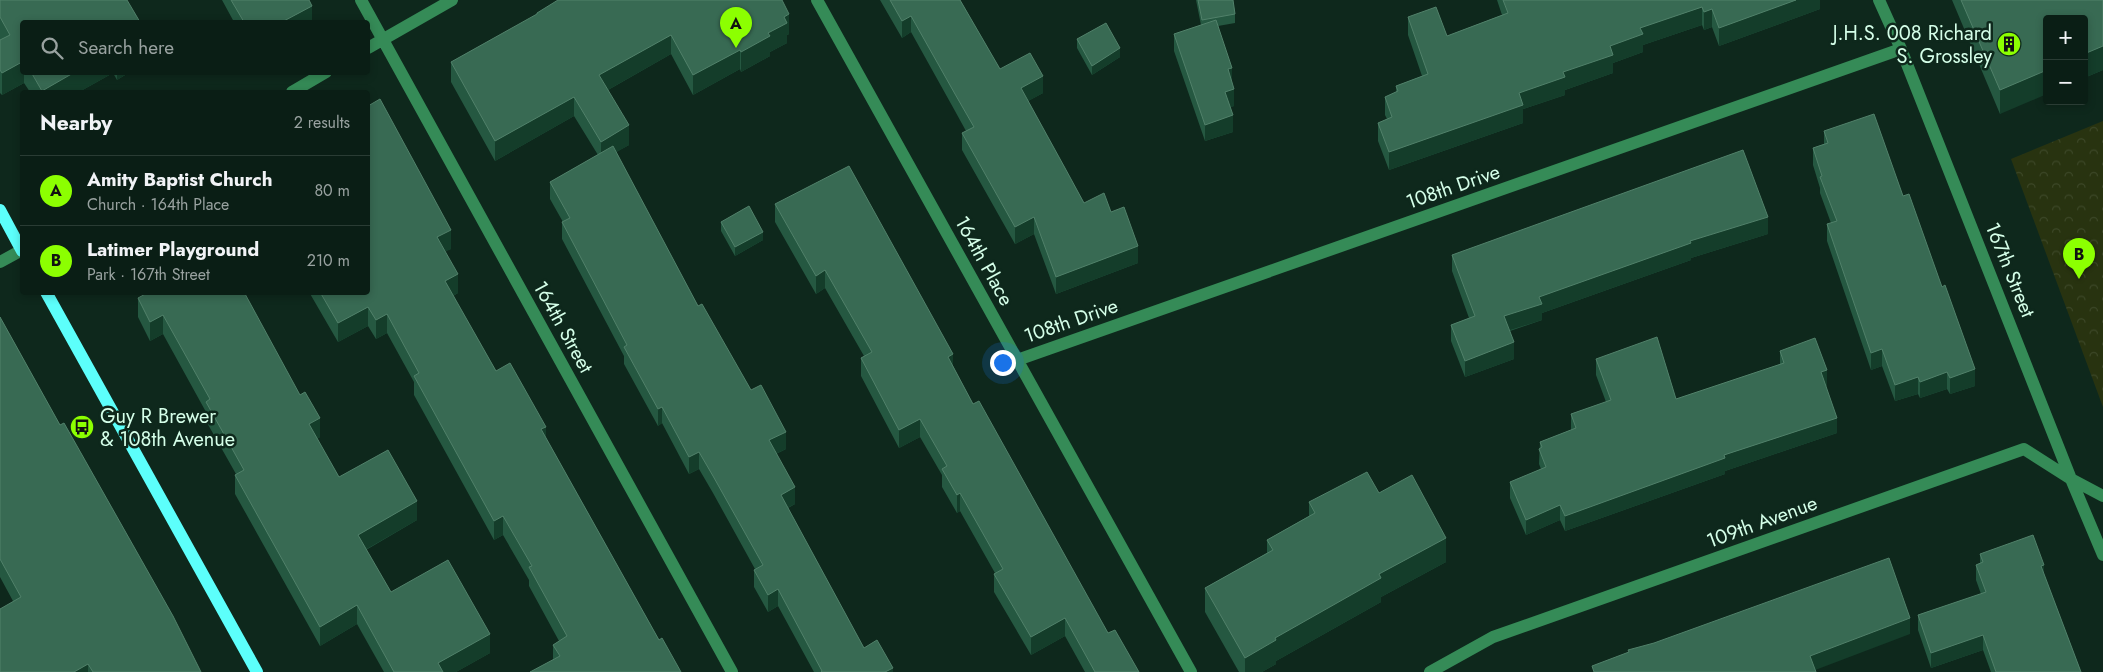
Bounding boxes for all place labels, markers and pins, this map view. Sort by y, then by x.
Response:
pin: A [720,7,752,48]
place label: J.H.S. 008 Richard S. Grossley [1830,19,1992,71]
building icon: J.H.S. 008 Richard S. Grossley [1996,31,2022,57]
pin: B [2063,238,2095,279]
place label: Guy R Brewer & 108th Avenue [100,402,235,454]
bus stop icon: Guy R Brewer & 108th Avenue [69,414,95,440]

